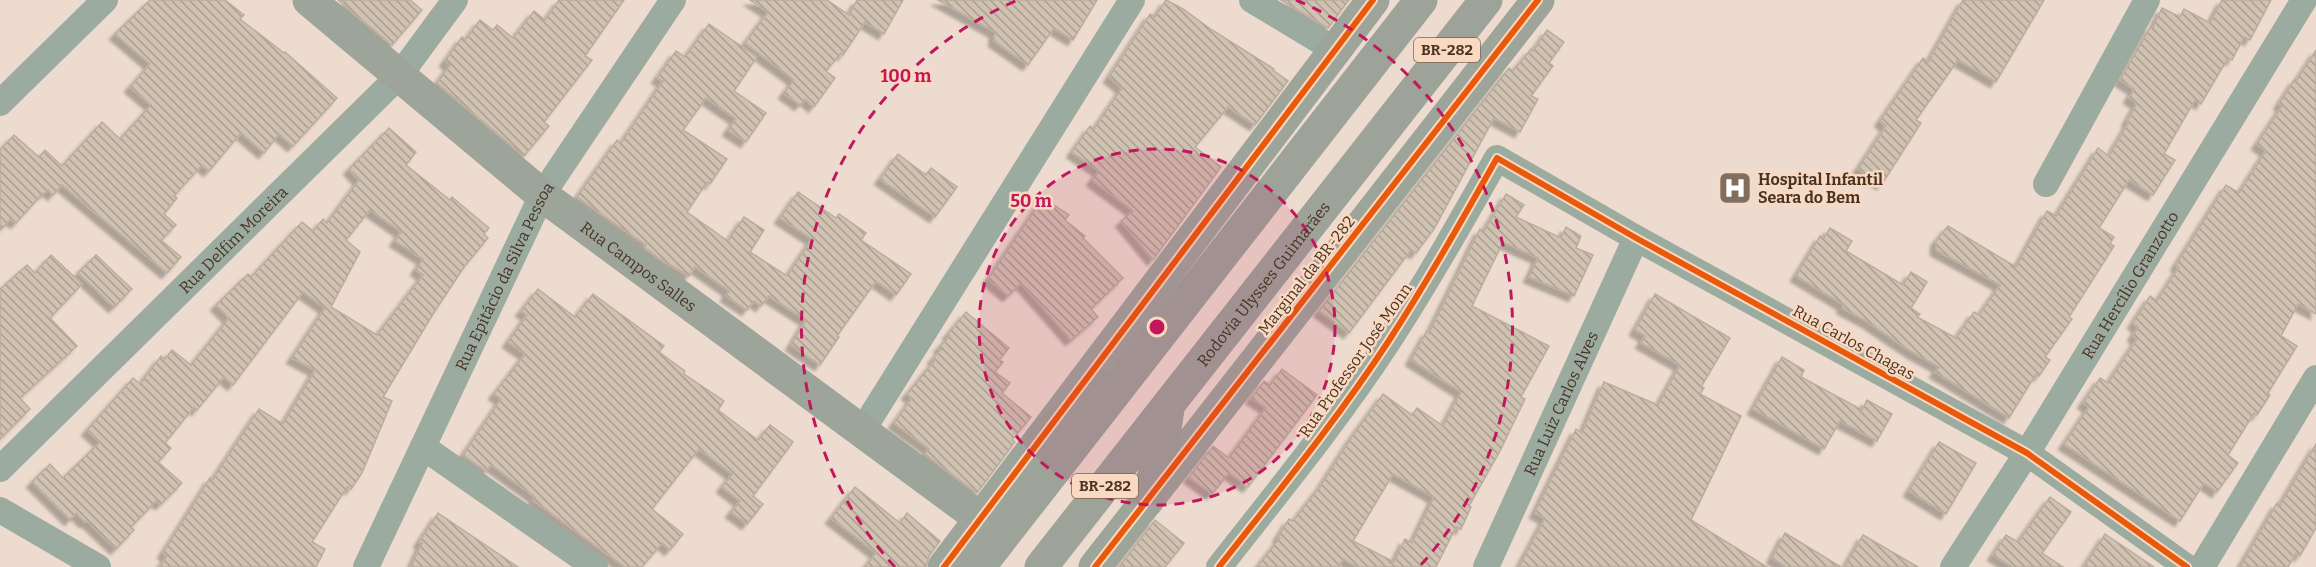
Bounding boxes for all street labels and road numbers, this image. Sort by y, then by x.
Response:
road number: BR-282 [1414,38,1480,62]
street label: Rua Epitácio da Silva Pessoa [451,178,558,374]
street label: Rua Delfim Moreira [175,182,292,297]
street label: Rodovia Ulysses Guimarães [1193,198,1334,370]
street label: Rua Hercílio Granzotto [2078,208,2183,362]
street label: Marginal da BR-282 [1254,212,1359,338]
street label: Rua Campos Salles [577,218,700,316]
street label: Rua Professor José Monn [1295,280,1416,441]
street label: Rua Carlos Chagas [1790,301,1918,384]
street label: Rua Luiz Carlos Alves [1520,328,1602,479]
road number: BR-282 [1072,474,1138,498]

